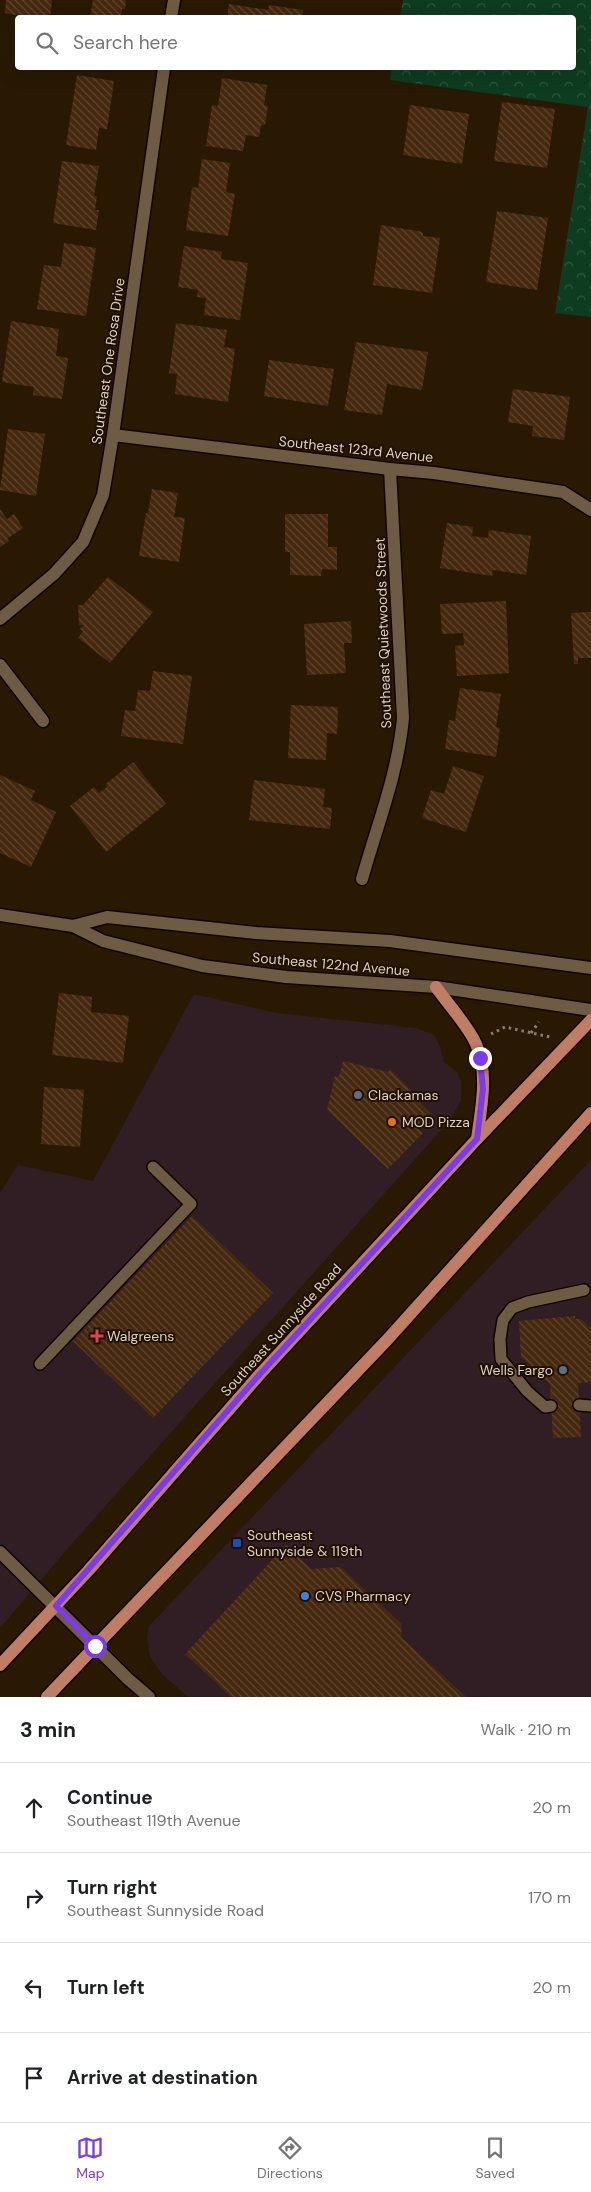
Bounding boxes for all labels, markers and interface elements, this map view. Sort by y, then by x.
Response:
search box [15,15,576,70]
icon: search [33,29,61,57]
text: Search here [73,30,178,55]
street label: Southeast One Rosa Drive [87,277,129,445]
street label: Southeast 123rd Avenue [278,432,434,466]
street label: Southeast Quietwoods Street [371,537,395,729]
street label: Southeast 122nd Avenue [251,948,411,980]
route end [469,1047,492,1070]
place label: Clackamas [368,1086,439,1104]
marker: Clackamas [352,1089,364,1101]
place label: MOD Pizza [402,1113,470,1131]
marker: MOD Pizza [386,1116,398,1128]
street label: Southeast Sunnyside Road [217,1260,345,1400]
place label: Walgreens [107,1327,174,1345]
marker: Walgreens [91,1330,103,1342]
place label: Wells Fargo [480,1361,553,1379]
marker: Wells Fargo [557,1364,569,1376]
place label: Southeast Sunnyside & 119th [247,1526,362,1560]
marker: Southeast Sunnyside & 119th [231,1537,243,1549]
place label: CVS Pharmacy [315,1587,411,1605]
marker: CVS Pharmacy [299,1590,311,1602]
route start [84,1635,107,1658]
text: 3 min [20,1716,76,1744]
text: Walk · 210 m [481,1719,571,1740]
text: Continue [67,1785,153,1810]
icon: ahead [20,1794,48,1822]
text: 20 m [532,1797,571,1818]
text: Southeast 119th Avenue [67,1810,241,1831]
text: Turn right [67,1875,157,1900]
icon: right [20,1884,48,1912]
text: 170 m [528,1887,571,1908]
text: Southeast Sunnyside Road [67,1900,264,1921]
icon: left [20,1974,48,2002]
text: Turn left [67,1975,145,2000]
text: 20 m [532,1977,571,1998]
icon: arrive [20,2064,48,2092]
text: Arrive at destination [67,2065,258,2090]
tab: Map [76,2134,104,2182]
tab: Directions [257,2134,323,2182]
tab: Saved [475,2134,515,2182]

